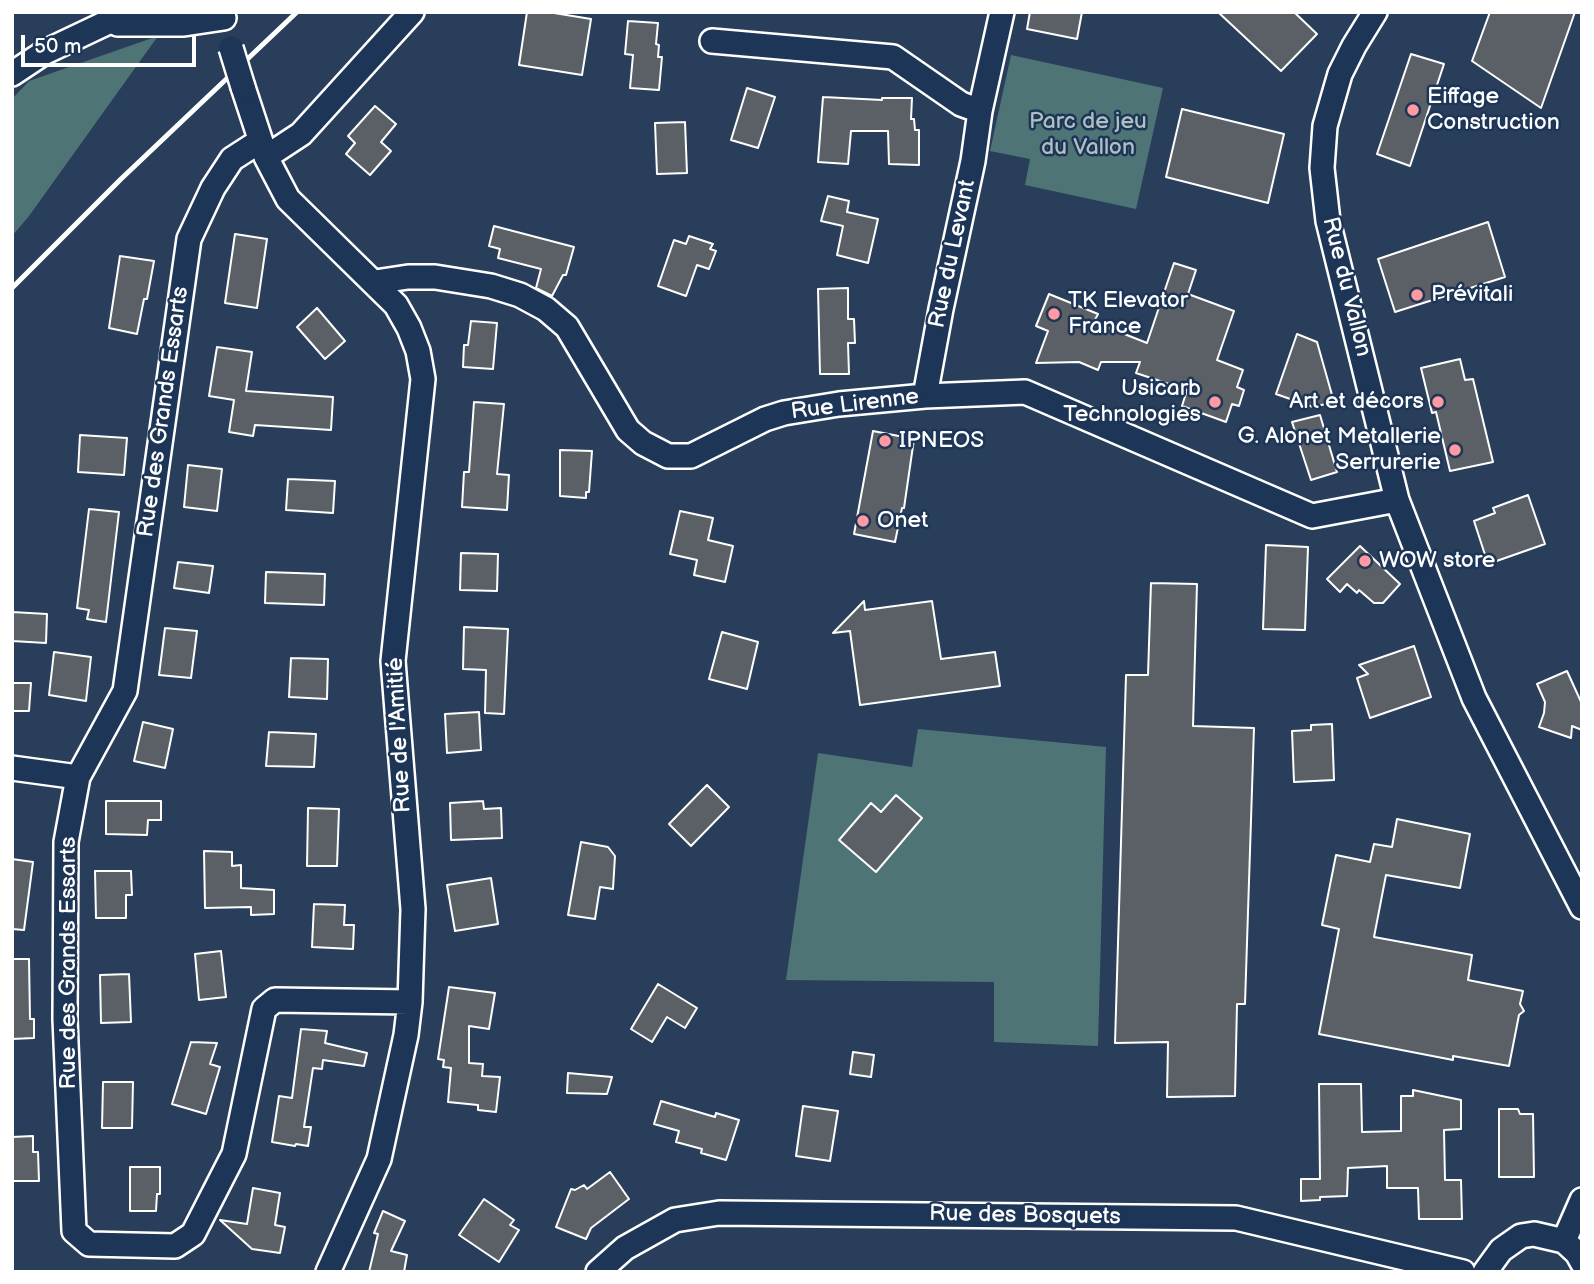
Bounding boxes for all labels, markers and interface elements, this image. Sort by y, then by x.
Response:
scale bar [24,21,200,65]
text: 50 m [34,34,81,59]
place label: Eiffage Construction [1427,83,1560,137]
marker: Eiffage Construction [1405,102,1421,118]
park label: Parc de jeu du Vallon [1029,108,1147,162]
street label: Rue du Levant [924,177,982,331]
street label: Rue du Vallon [1315,214,1377,360]
place label: Prévitali [1431,281,1513,309]
street label: Rue des Grands Essarts [133,285,195,539]
place label: TK Elevator France [1068,287,1188,341]
marker: Prévitali [1409,287,1425,303]
marker: TK Elevator France [1046,306,1062,322]
place label: Usicarb Technologies [1063,375,1201,429]
street label: Rue Lirenne [789,383,921,427]
place label: Art et décors [1289,388,1424,416]
marker: Usicarb Technologies [1207,394,1223,410]
marker: Art et décors [1430,394,1446,410]
place label: G. Alonet Metallerie Serrurerie [1237,423,1441,477]
place label: IPNEOS [899,427,984,455]
marker: IPNEOS [877,433,893,449]
marker: G. Alonet Metallerie Serrurerie [1447,442,1463,458]
place label: Onet [877,507,928,535]
marker: Onet [855,513,871,529]
place label: WOW store [1379,547,1495,575]
marker: WOW store [1357,553,1373,569]
street label: Rue de l'Amitié [382,657,418,813]
street label: Rue des Grands Essarts [55,837,83,1089]
street label: Rue des Bosquets [929,1201,1121,1231]

